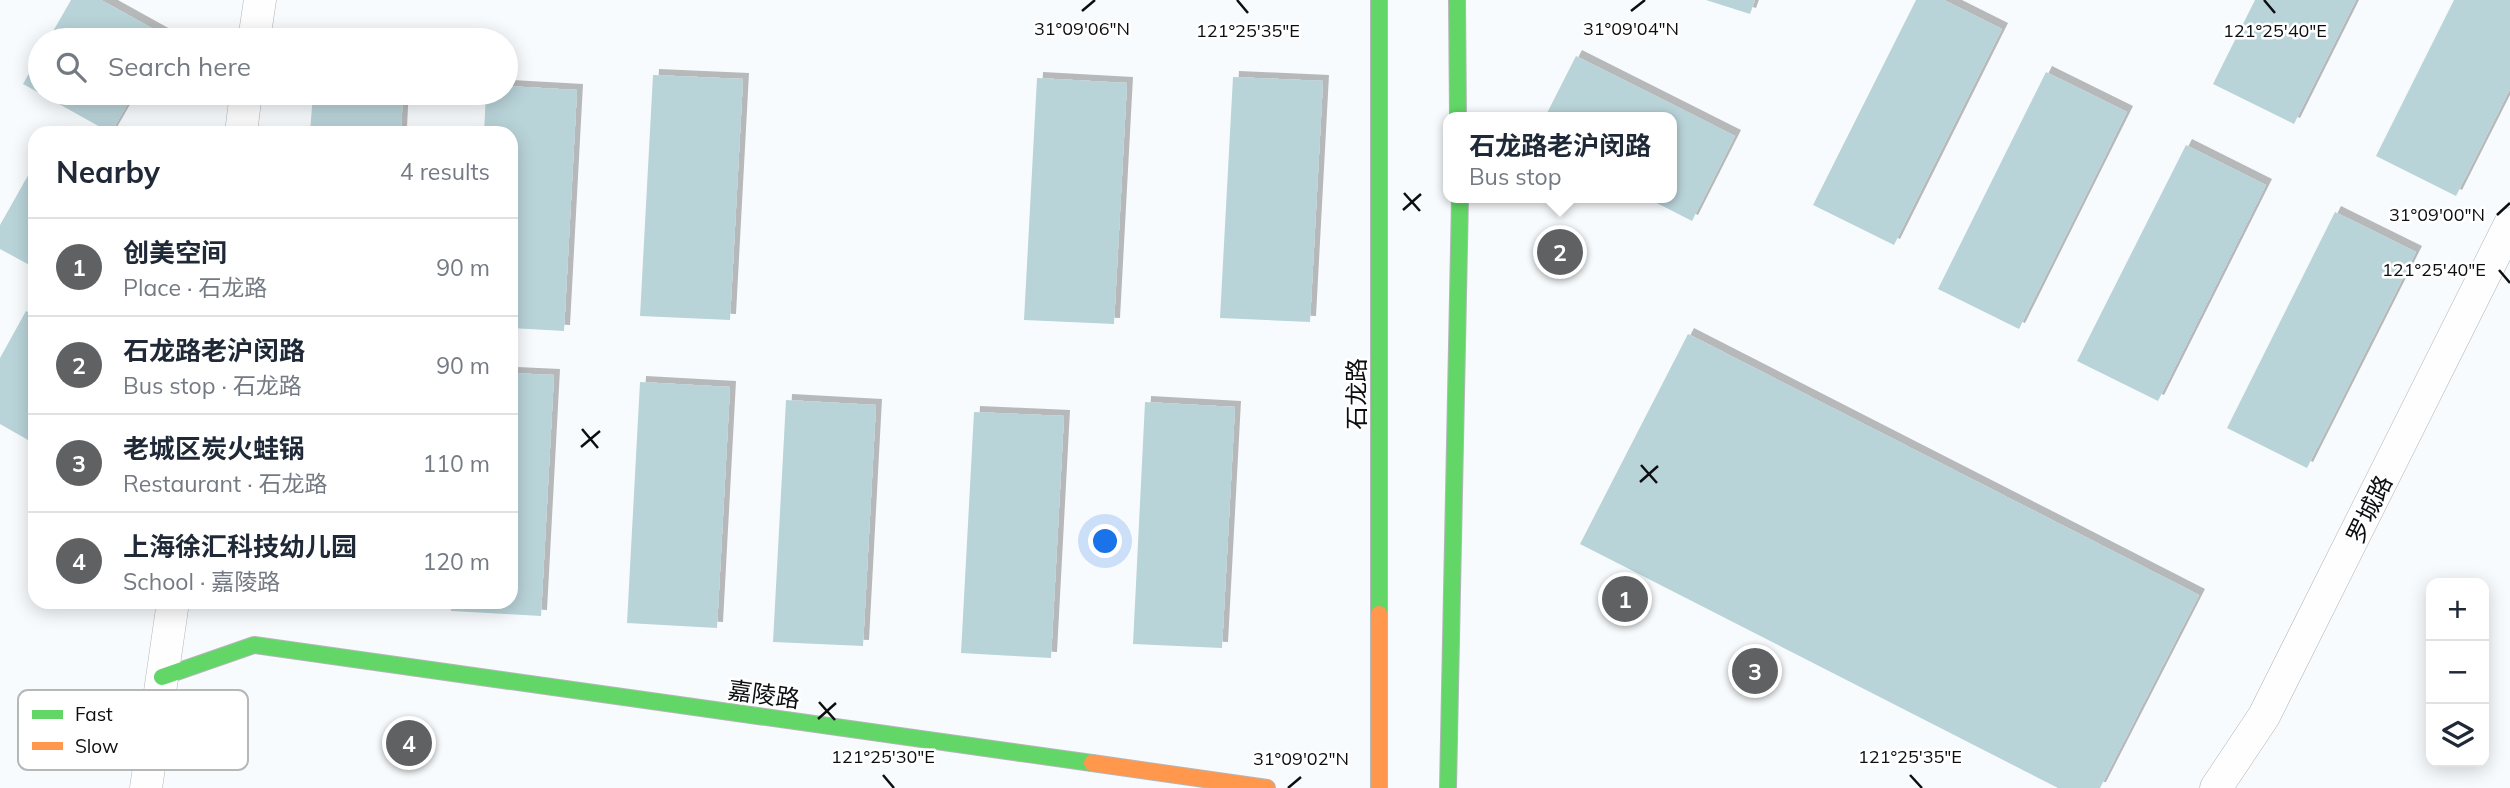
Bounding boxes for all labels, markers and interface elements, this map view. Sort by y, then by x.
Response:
text: 31°09'06"N [1034,17,1130,40]
text: 31°09'04"N [1583,17,1679,40]
text: 121°25'35"E [1196,19,1300,42]
text: 121°25'40"E [2223,19,2327,42]
search box [28,28,518,105]
icon: search [52,48,90,86]
text: Search here [108,50,251,83]
popup [1443,112,1677,203]
text: 石龙路老沪闵路 [1469,129,1651,162]
text: Nearby [56,153,160,191]
text: 4 results [400,157,490,186]
text: Bus stop [1469,162,1561,191]
text: 31°09'00"N [2389,203,2485,226]
pin: 2 [1537,226,1583,278]
text: 创美空间 [123,236,227,269]
text: 1 [72,253,86,282]
text: 90 m [436,253,490,282]
text: 121°25'40"E [2382,258,2486,281]
text: Place · 石龙路 [123,273,267,302]
text: 石龙路老沪闵路 [123,334,305,367]
text: 2 [72,351,86,380]
text: 90 m [436,351,490,380]
street label: 石龙路 [1341,358,1371,430]
text: Bus stop · 石龙路 [123,371,302,400]
text: 老城区炭火蛙锅 [123,432,305,465]
text: 3 [72,449,86,478]
text: 110 m [422,449,490,478]
text: Restaurant · 石龙路 [123,469,327,498]
street label: 罗城路 [2340,470,2398,548]
your location [1088,524,1122,558]
text: 上海徐汇科技幼儿园 [123,530,357,563]
text: 4 [72,547,86,576]
text: 120 m [422,547,490,576]
text: School · 嘉陵路 [123,567,280,596]
pin: 1 [1602,573,1648,625]
map controls [2426,578,2489,767]
button: + [2426,578,2489,641]
button: − [2426,641,2489,704]
pin: 3 [1732,645,1778,697]
street label: 嘉陵路 [726,674,802,714]
legend [18,690,248,770]
text: Fast [75,702,113,726]
button: layers [2426,704,2489,767]
pin: 4 [386,717,432,769]
text: Slow [75,734,119,758]
text: 121°25'30"E [831,745,935,768]
text: 121°25'35"E [1858,745,1962,768]
text: 31°09'02"N [1253,747,1349,770]

